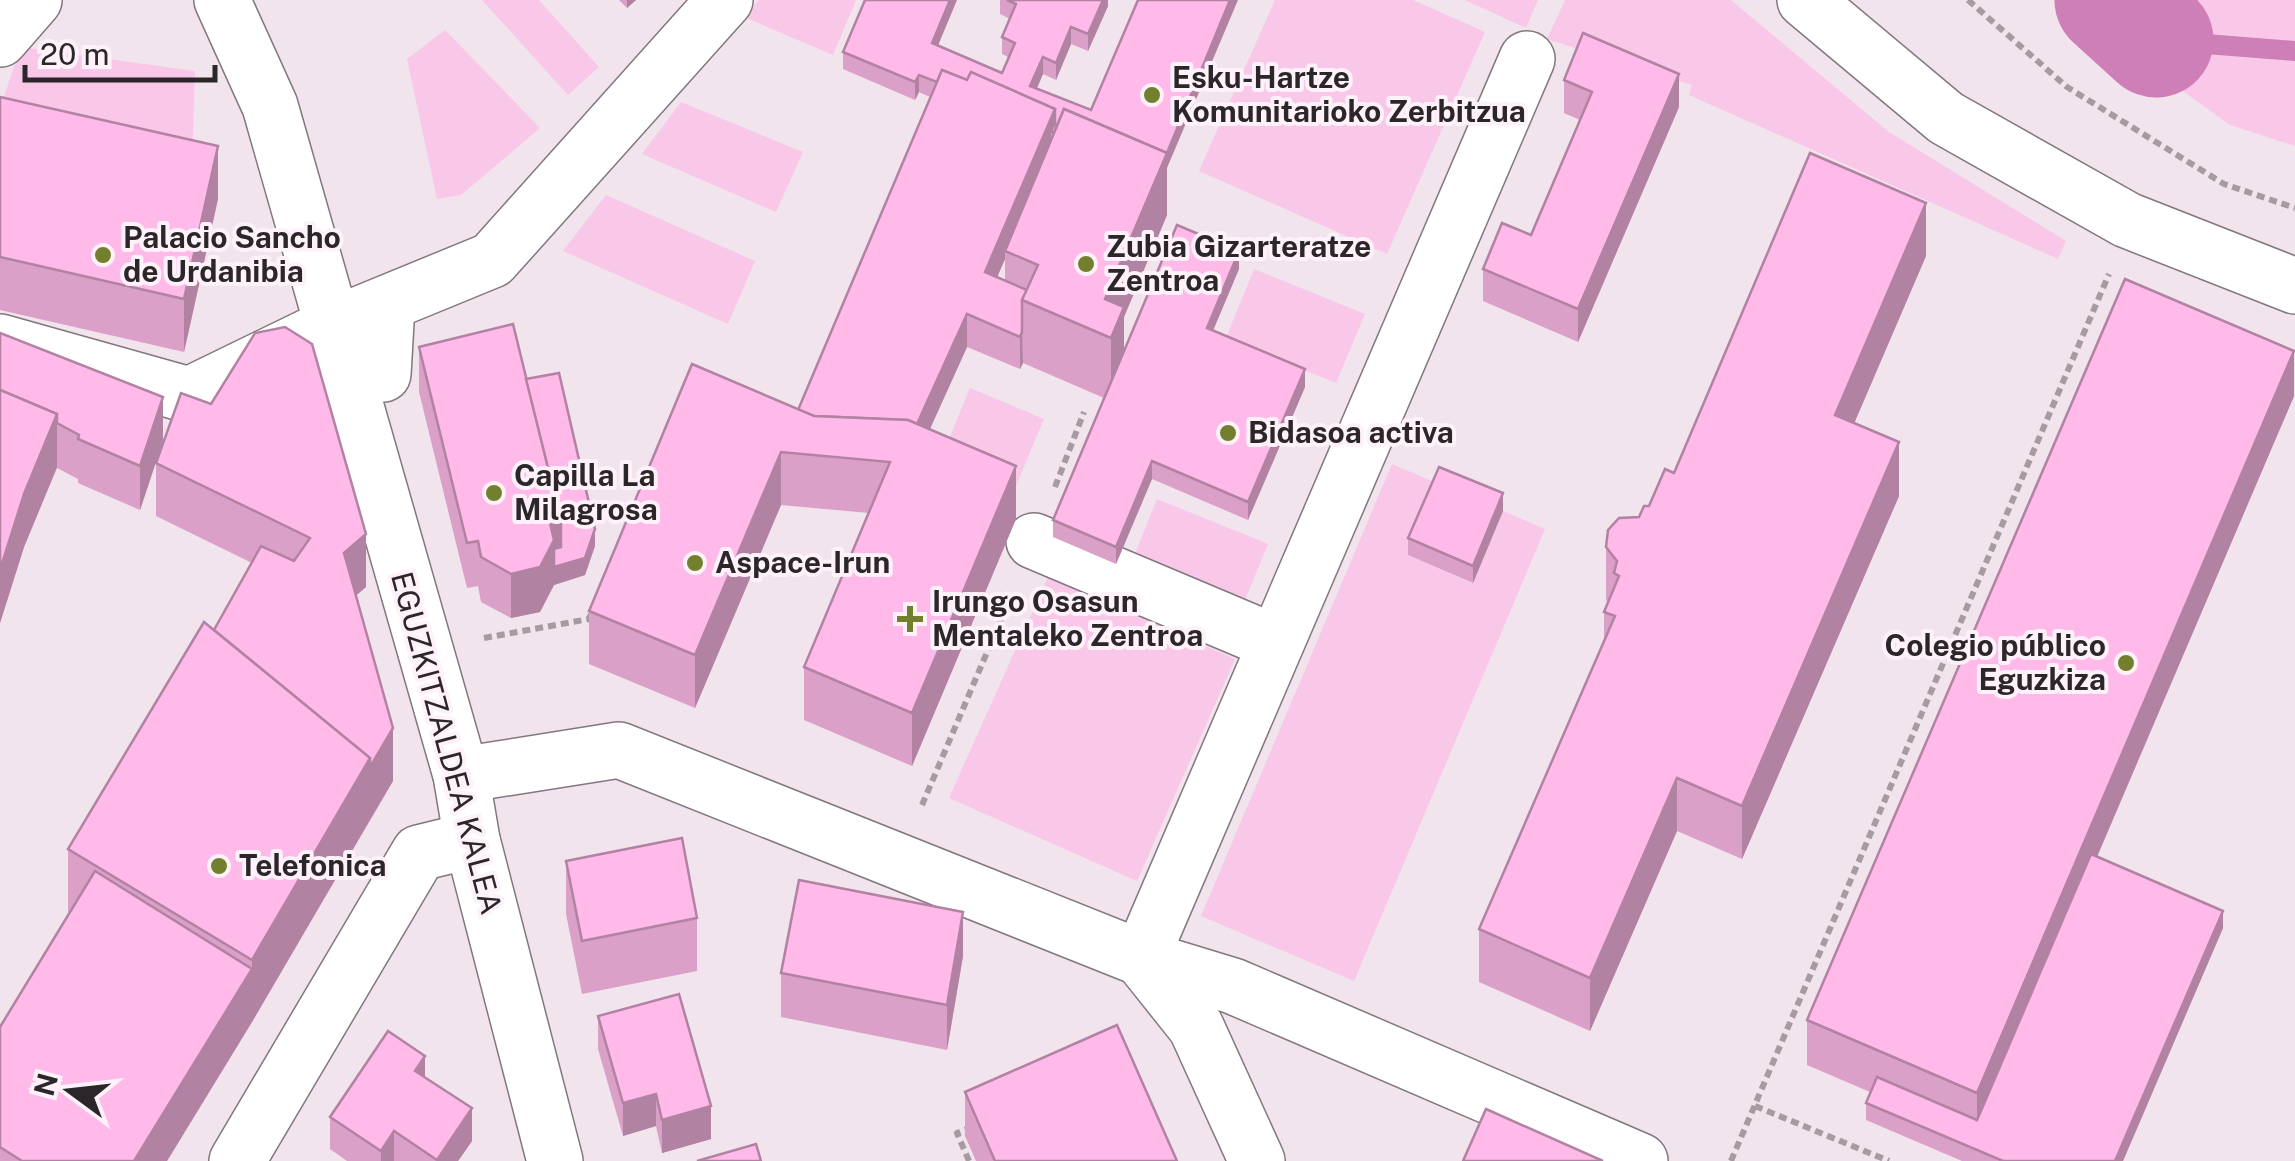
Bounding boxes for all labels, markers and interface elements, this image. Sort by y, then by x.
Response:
scale bar [25,20,215,82]
text: 20 m [40,36,109,72]
place label: Esku-Hartze Komunitarioko Zerbitzua [1172,59,1526,129]
marker: Esku-Hartze Komunitarioko Zerbitzua [1141,84,1163,106]
place label: Palacio Sancho de Urdanibia [123,219,341,289]
place label: Zubia Gizarteratze Zentroa [1106,228,1371,298]
marker: Palacio Sancho de Urdanibia [92,244,114,266]
marker: Zubia Gizarteratze Zentroa [1075,253,1097,275]
place label: Bidasoa activa [1248,414,1454,450]
marker: Bidasoa activa [1217,422,1239,444]
place label: Capilla La Milagrosa [514,457,658,527]
marker: Capilla La Milagrosa [483,482,505,504]
place label: Aspace-Irun [715,544,890,580]
marker: Aspace-Irun [684,552,706,574]
street label: EGUZKITZALDEA KALEA [384,568,510,918]
place label: Irungo Osasun Mentaleko Zentroa [932,583,1203,653]
marker: Irungo Osasun Mentaleko Zentroa [897,606,923,632]
place label: Colegio público Eguzkiza [1885,627,2106,697]
marker: Colegio público Eguzkiza [2115,652,2137,674]
place label: Telefonica [239,847,386,883]
marker: Telefonica [208,855,230,877]
north arrow [20,1041,120,1141]
text: N [27,1070,64,1099]

